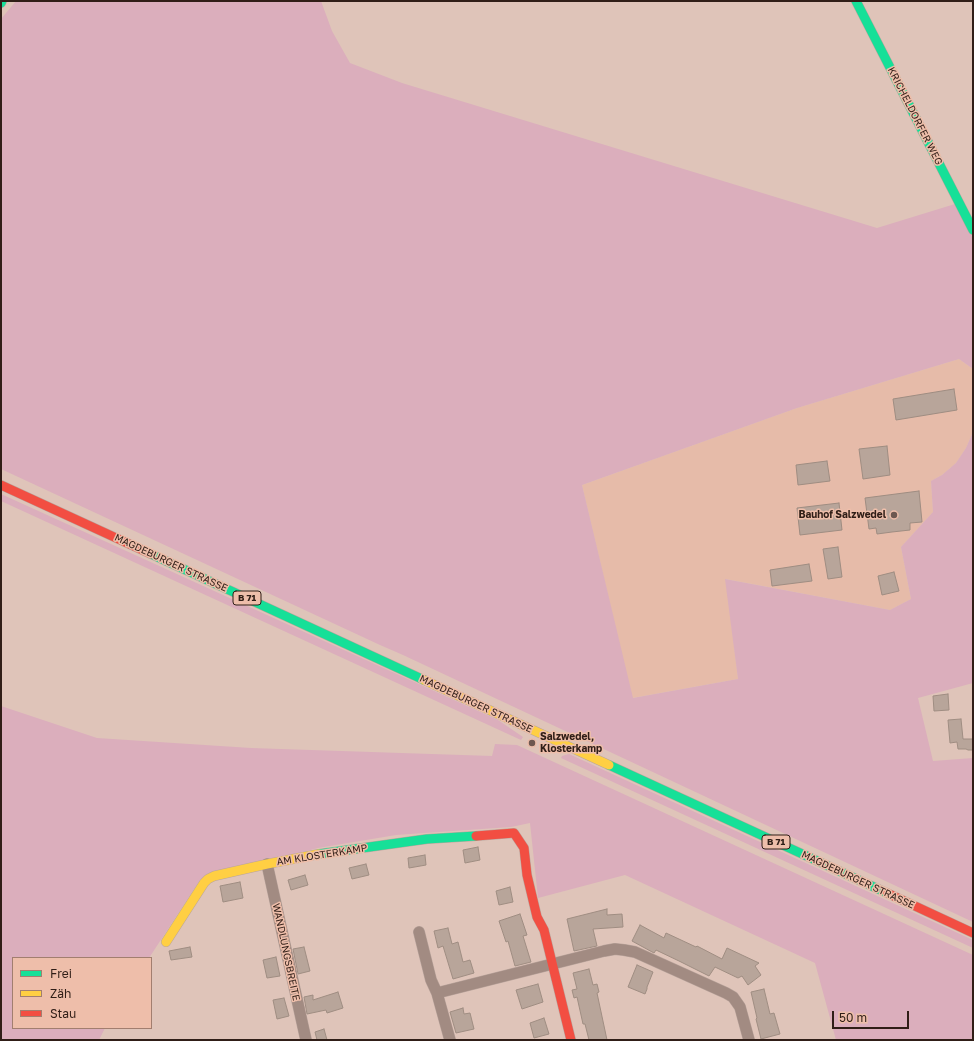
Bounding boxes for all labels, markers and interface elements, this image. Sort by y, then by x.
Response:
street label: KRICHELDORFER WEG [885,65,945,167]
place label: Bauhof Salzwedel [798,509,886,521]
marker: Bauhof Salzwedel [889,510,899,520]
street label: MAGDEBURGER STRASSE [113,532,229,594]
road number: B 71 [233,591,261,605]
street label: MAGDEBURGER STRASSE [418,673,534,735]
place label: Salzwedel, Klosterkamp [540,731,602,754]
marker: Salzwedel, Klosterkamp [527,738,537,748]
road number: B 71 [762,835,790,849]
street label: AM KLOSTERKAMP [276,842,368,868]
street label: MAGDEBURGER STRASSE [800,849,916,911]
street label: WANDLUNGSBREITE [270,902,302,1002]
legend [12,957,152,1029]
text: Frei [50,966,72,981]
text: Zäh [50,986,71,1001]
scale bar [834,1003,911,1029]
text: Stau [50,1006,76,1021]
text: 50 m [839,1010,867,1025]

